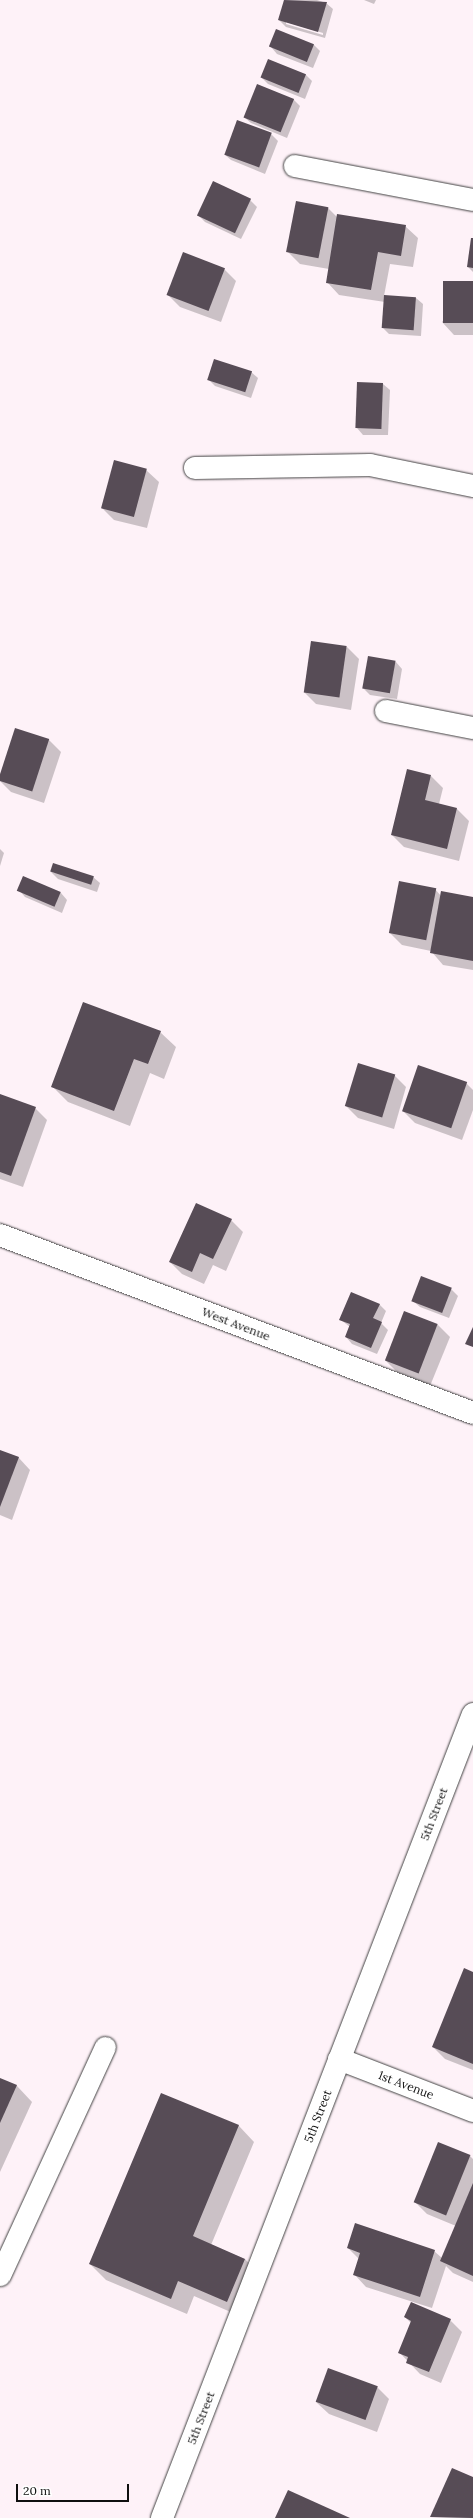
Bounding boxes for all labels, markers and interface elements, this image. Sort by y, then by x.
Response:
street label: West Avenue [200,1304,272,1344]
street label: 5th Street [417,1785,451,1843]
street label: 1st Avenue [376,2068,436,2102]
street label: 5th Street [301,2087,335,2145]
street label: 5th Street [184,2389,218,2447]
scale bar [18,2476,131,2502]
text: 20 m [23,2483,51,2498]

